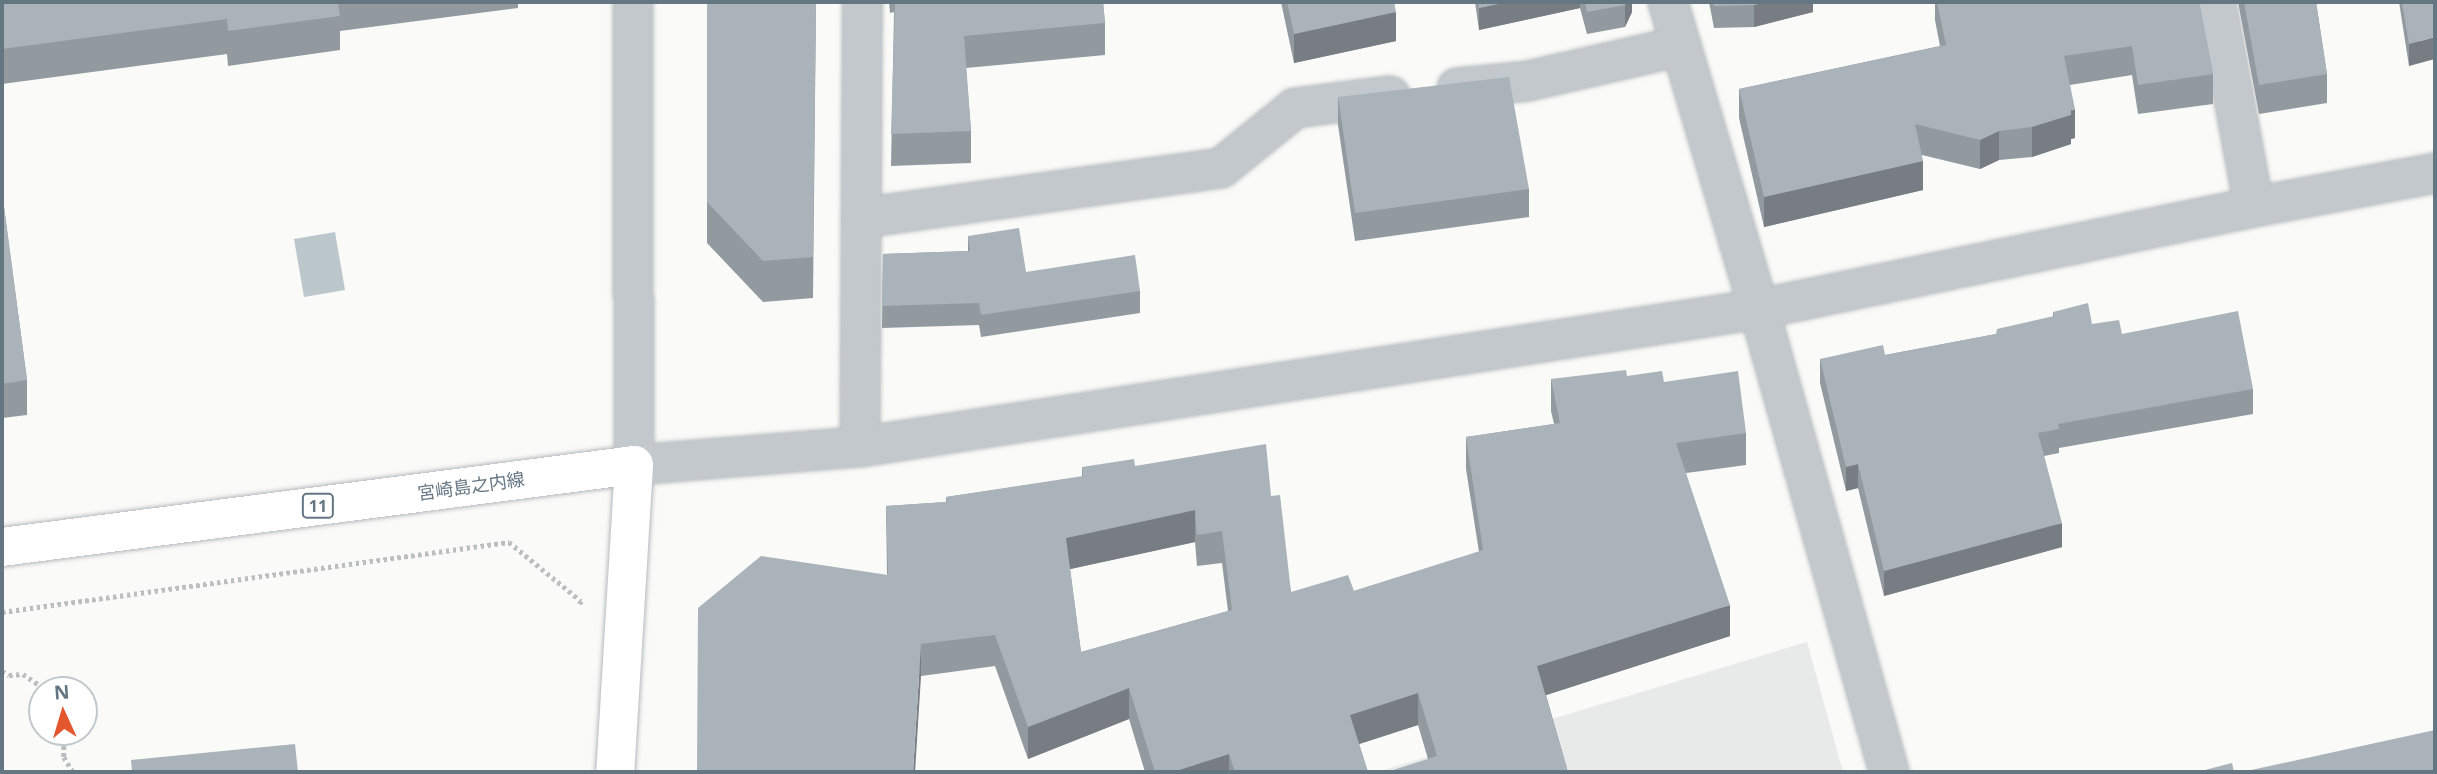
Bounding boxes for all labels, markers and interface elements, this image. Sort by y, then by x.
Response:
street label: 宮崎島之内線 [416,468,526,504]
road number: 11 [300,494,336,519]
north arrow [28,676,98,746]
text: N [53,679,70,706]

